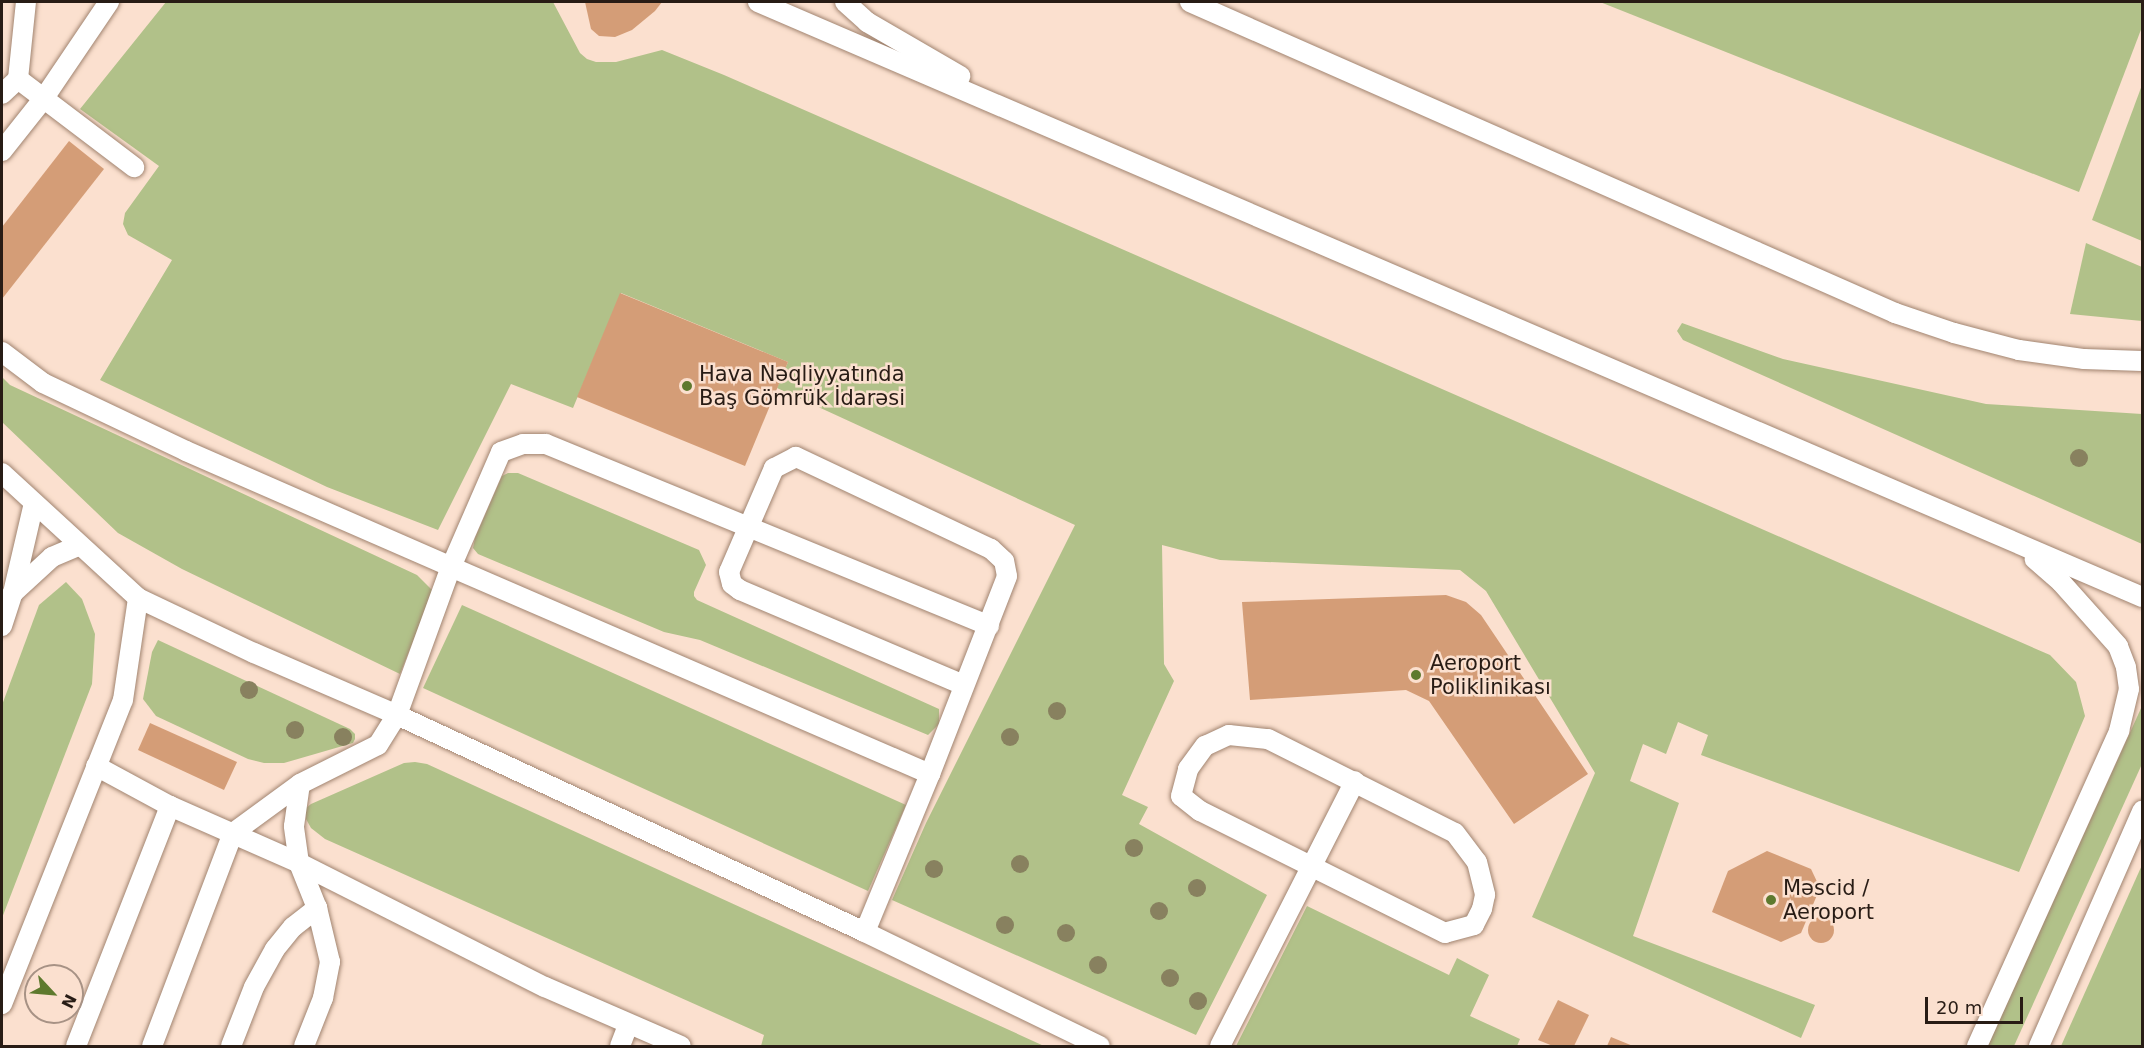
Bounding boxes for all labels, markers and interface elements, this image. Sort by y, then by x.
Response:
place label: Hava Nəqliyyatında Baş Gömrük İdarəsi [699,361,905,411]
marker: Hava Nəqliyyatında Baş Gömrük İdarəsi [680,379,694,393]
place label: Aeroport Poliklinikası [1430,650,1551,700]
marker: Aeroport Poliklinikası [1407,666,1425,684]
place label: Məscid / Aeroport [1783,875,1874,925]
marker: Məscid / Aeroport [1764,893,1778,907]
north arrow [24,964,84,1024]
scale bar [1928,985,2026,1023]
text: N [57,991,80,1011]
text: 20 m [1936,997,1982,1018]

